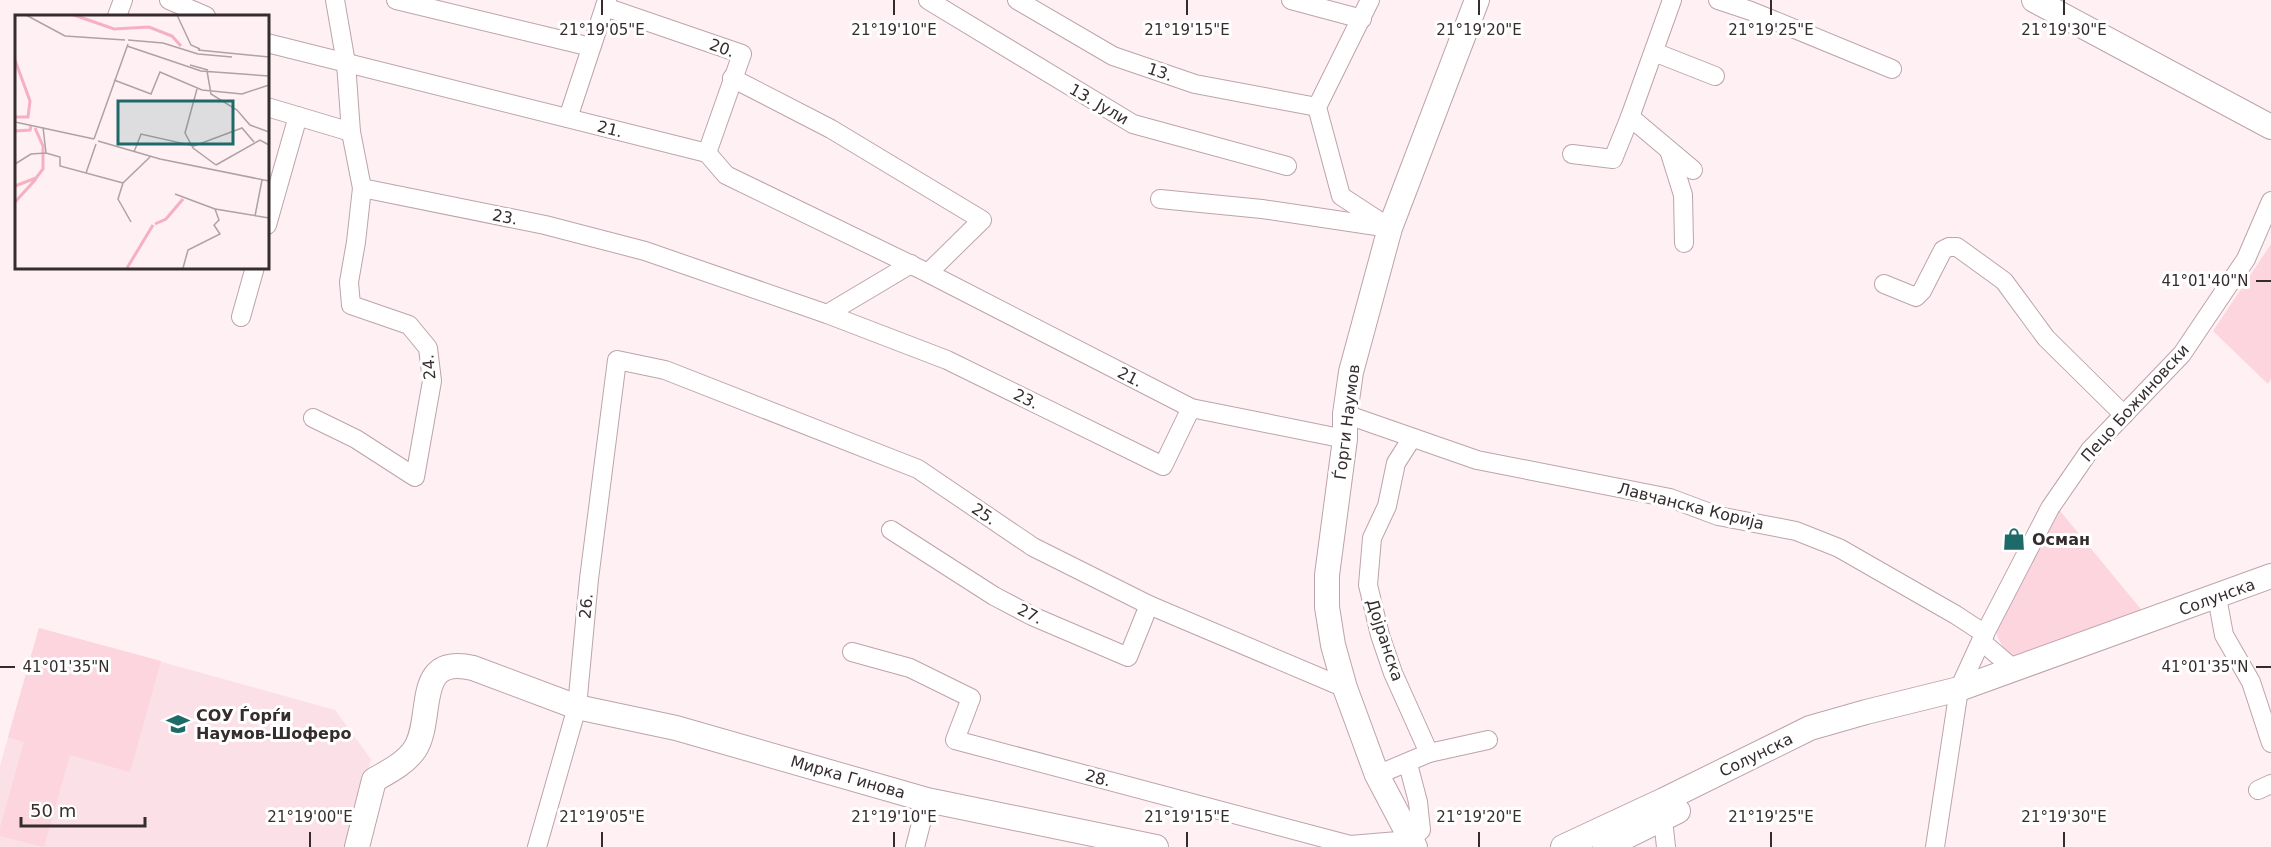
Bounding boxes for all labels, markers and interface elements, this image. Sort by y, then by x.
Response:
inset map [15,15,268,268]
text: 21°19'05"E [559,21,645,39]
text: 21°19'10"E [851,21,937,39]
text: 21°19'15"E [1144,21,1230,39]
text: 21°19'20"E [1436,21,1522,39]
text: 21°19'25"E [1728,21,1814,39]
text: 21°19'30"E [2021,21,2107,39]
street label: 20. [707,35,737,61]
street label: 13. [1145,59,1175,85]
street label: 13. Јули [1066,79,1132,129]
street label: 21. [595,117,625,141]
street label: 23. [491,205,519,229]
text: 41°01'40"N [2161,272,2249,290]
street label: Пецо Божиновски [2077,340,2193,466]
street label: 24. [418,353,440,381]
street label: 21. [1114,363,1146,391]
street label: Ѓорги Наумов [1330,363,1364,481]
street label: 23. [1010,385,1042,413]
street label: Лавчанска Корија [1616,479,1766,533]
street label: 25. [968,499,1000,529]
shop icon: Осман [2001,526,2027,552]
place label: Осман [2032,530,2090,549]
street label: Солунска [2176,574,2258,620]
street label: 26. [575,592,597,620]
street label: Дојранска [1363,596,1407,684]
street label: 27. [1014,600,1046,628]
text: 41°01'35"N [22,658,110,676]
text: 41°01'35"N [2161,658,2249,676]
place label: СОУ Ѓорѓи Наумов-Шоферо [196,706,351,743]
school or university icon: СОУ Ѓорѓи Наумов-Шоферо [165,711,191,737]
street label: Солунска [1716,729,1796,781]
street label: Мирка Гинова [788,752,908,802]
street label: 28. [1083,766,1113,790]
scale bar [21,790,146,828]
text: 50 m [30,800,76,821]
text: 21°19'00"E [267,808,353,826]
text: 21°19'05"E [559,808,645,826]
text: 21°19'10"E [851,808,937,826]
text: 21°19'15"E [1144,808,1230,826]
text: 21°19'20"E [1436,808,1522,826]
text: 21°19'25"E [1728,808,1814,826]
text: 21°19'30"E [2021,808,2107,826]

